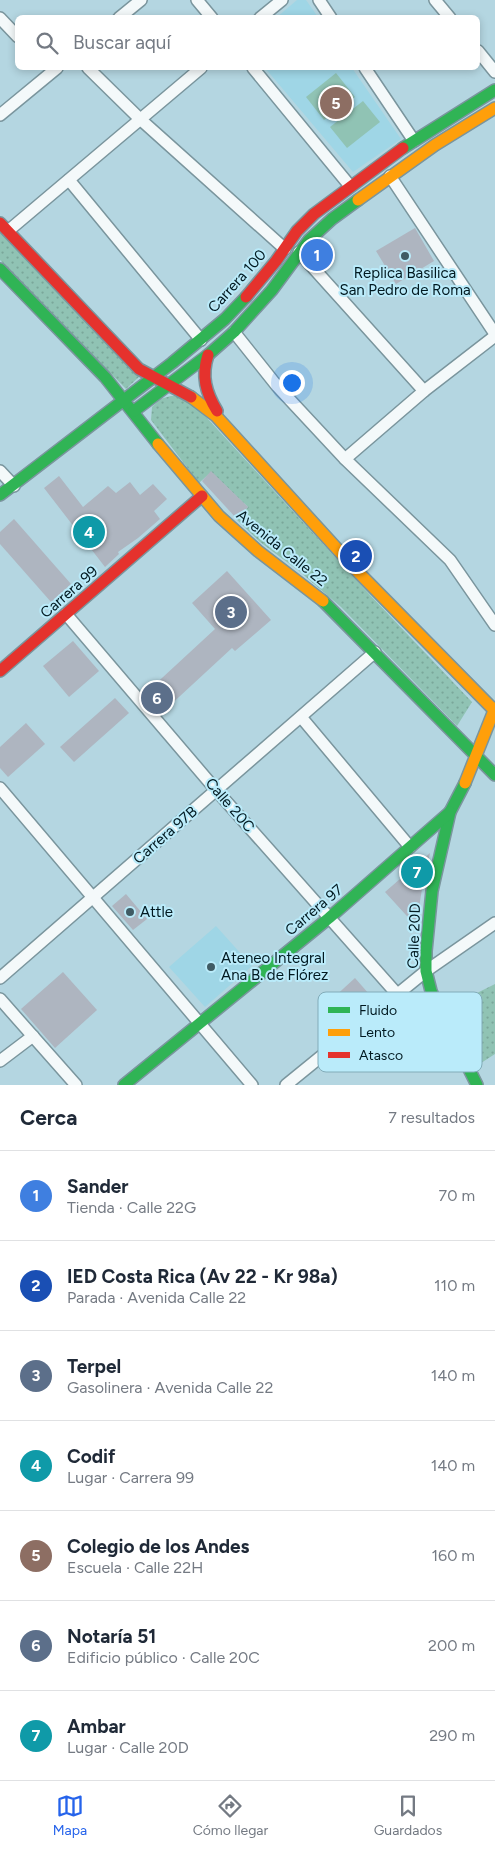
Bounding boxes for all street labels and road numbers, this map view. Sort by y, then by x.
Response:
street label: Carrera 100 [204,246,270,316]
street label: Avenida Calle 22 [233,506,331,590]
street label: Carrera 99 [37,562,101,622]
street label: Calle 20C [202,774,258,836]
street label: Carrera 97B [129,802,201,868]
street label: Carrera 97 [281,881,347,939]
street label: Calle 20D [404,903,424,969]

